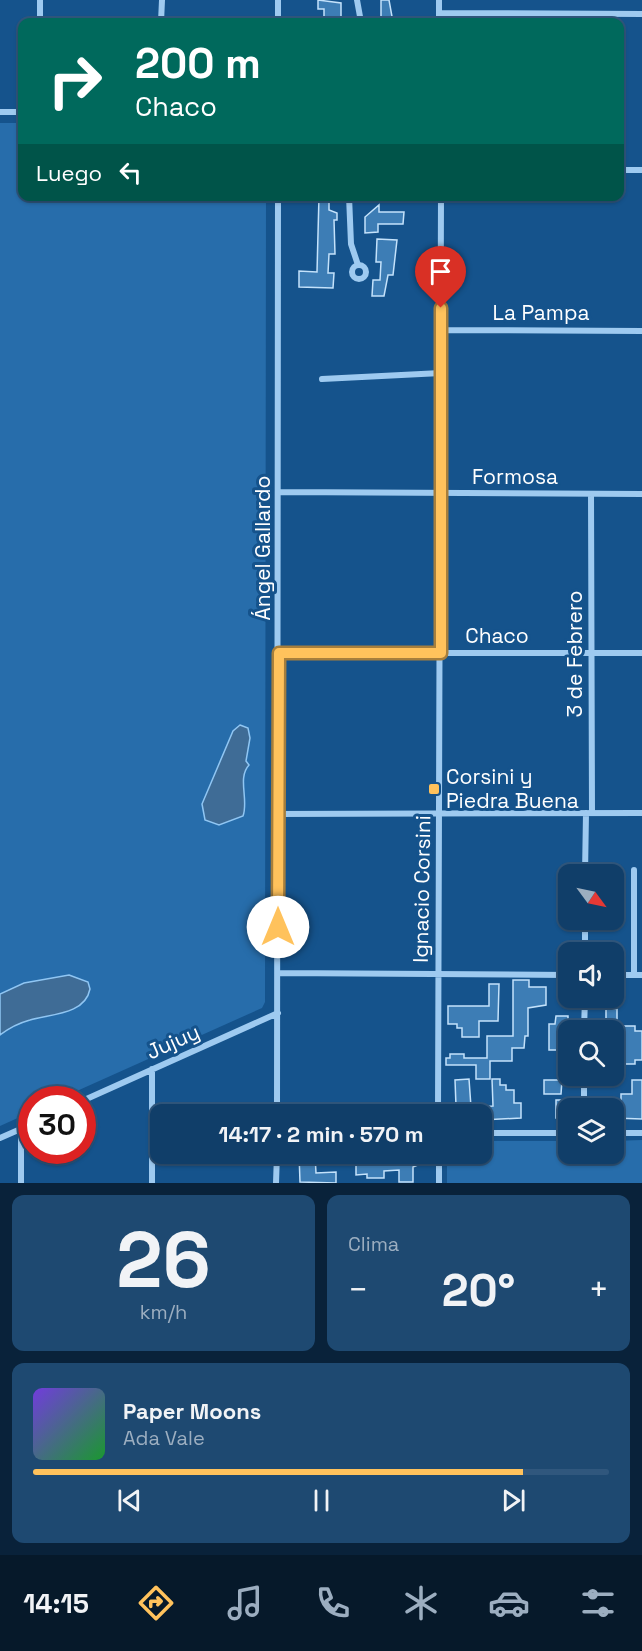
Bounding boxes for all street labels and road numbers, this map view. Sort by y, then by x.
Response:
street label: La Pampa [492,299,590,326]
street label: Formosa [472,463,558,490]
street label: Ángel Gallardo [249,476,276,620]
street label: 3 de Febrero [561,590,588,718]
street label: Chaco [465,622,529,649]
street label: Ignacio Corsini [407,815,436,963]
street label: Jujuy [142,1018,204,1065]

